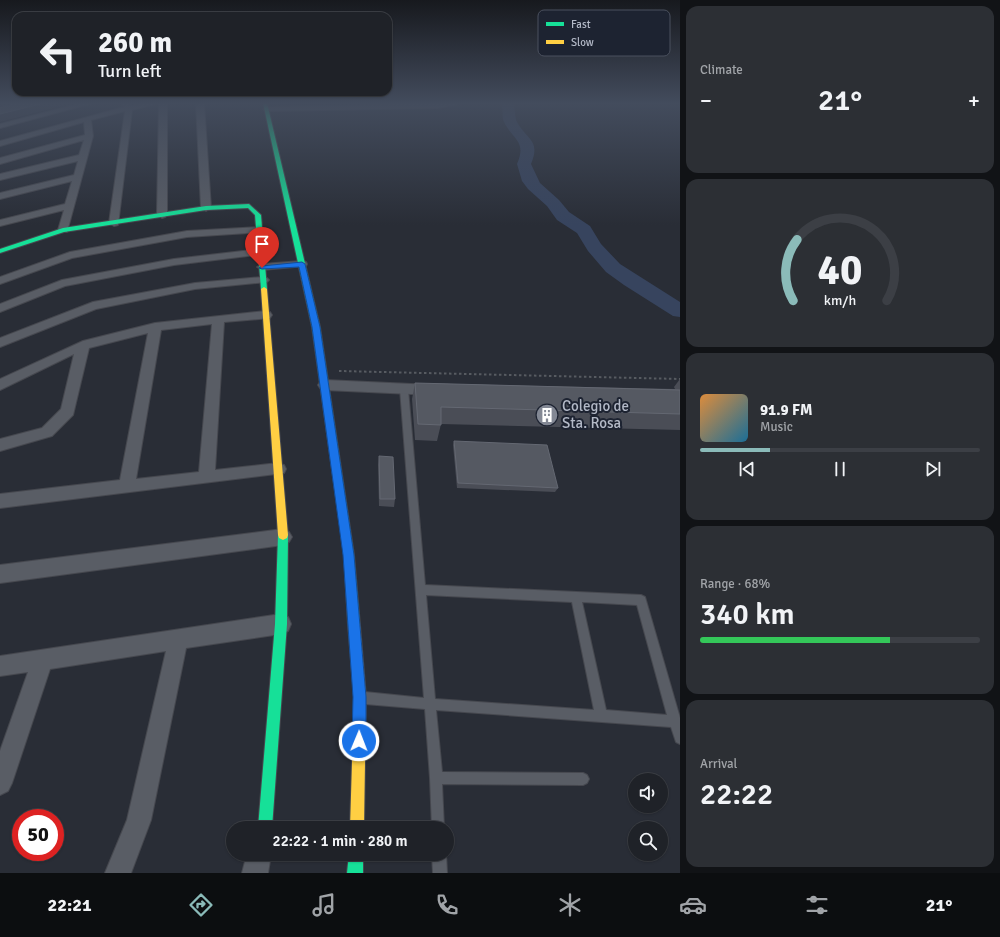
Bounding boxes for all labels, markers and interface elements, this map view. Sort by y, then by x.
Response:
legend [538,10,670,56]
text: Fast [571,18,591,31]
text: 260 m [98,26,172,60]
icon: left [32,28,84,80]
text: Slow [571,36,594,49]
text: Turn left [98,60,161,82]
text: Climate [700,62,743,78]
text: 21° [818,82,862,119]
text: − [700,87,712,114]
text: + [968,87,980,114]
pin [245,227,279,268]
icon: arrive [251,233,273,255]
text: 40 [818,245,862,296]
text: km/h [824,292,856,309]
place label: Colegio de Sta. Rosa [562,397,629,432]
text: 91.9 FM [760,401,812,419]
building icon: Colegio de Sta. Rosa [534,402,560,428]
text: Music [760,419,793,435]
icon: previous [736,458,758,480]
icon: pause [829,458,851,480]
icon: next [922,458,944,480]
text: Range · 68% [700,576,770,592]
text: 340 km [700,596,795,633]
position arrow [338,720,380,762]
text: Arrival [700,756,737,772]
map controls [628,773,668,861]
button: sound [628,773,668,813]
text: 22:22 [700,776,773,813]
speed limit sign: 50 [12,809,64,861]
button: search [628,821,668,861]
text: 22:22 · 1 min · 280 m [273,832,407,850]
icon: directions [187,891,215,919]
icon: music [310,891,338,919]
icon: phone [433,891,461,919]
icon: climate [556,891,584,919]
icon: car [679,891,707,919]
icon: filters [803,891,831,919]
text: 22:21 [48,894,92,916]
text: 21° [926,894,952,916]

